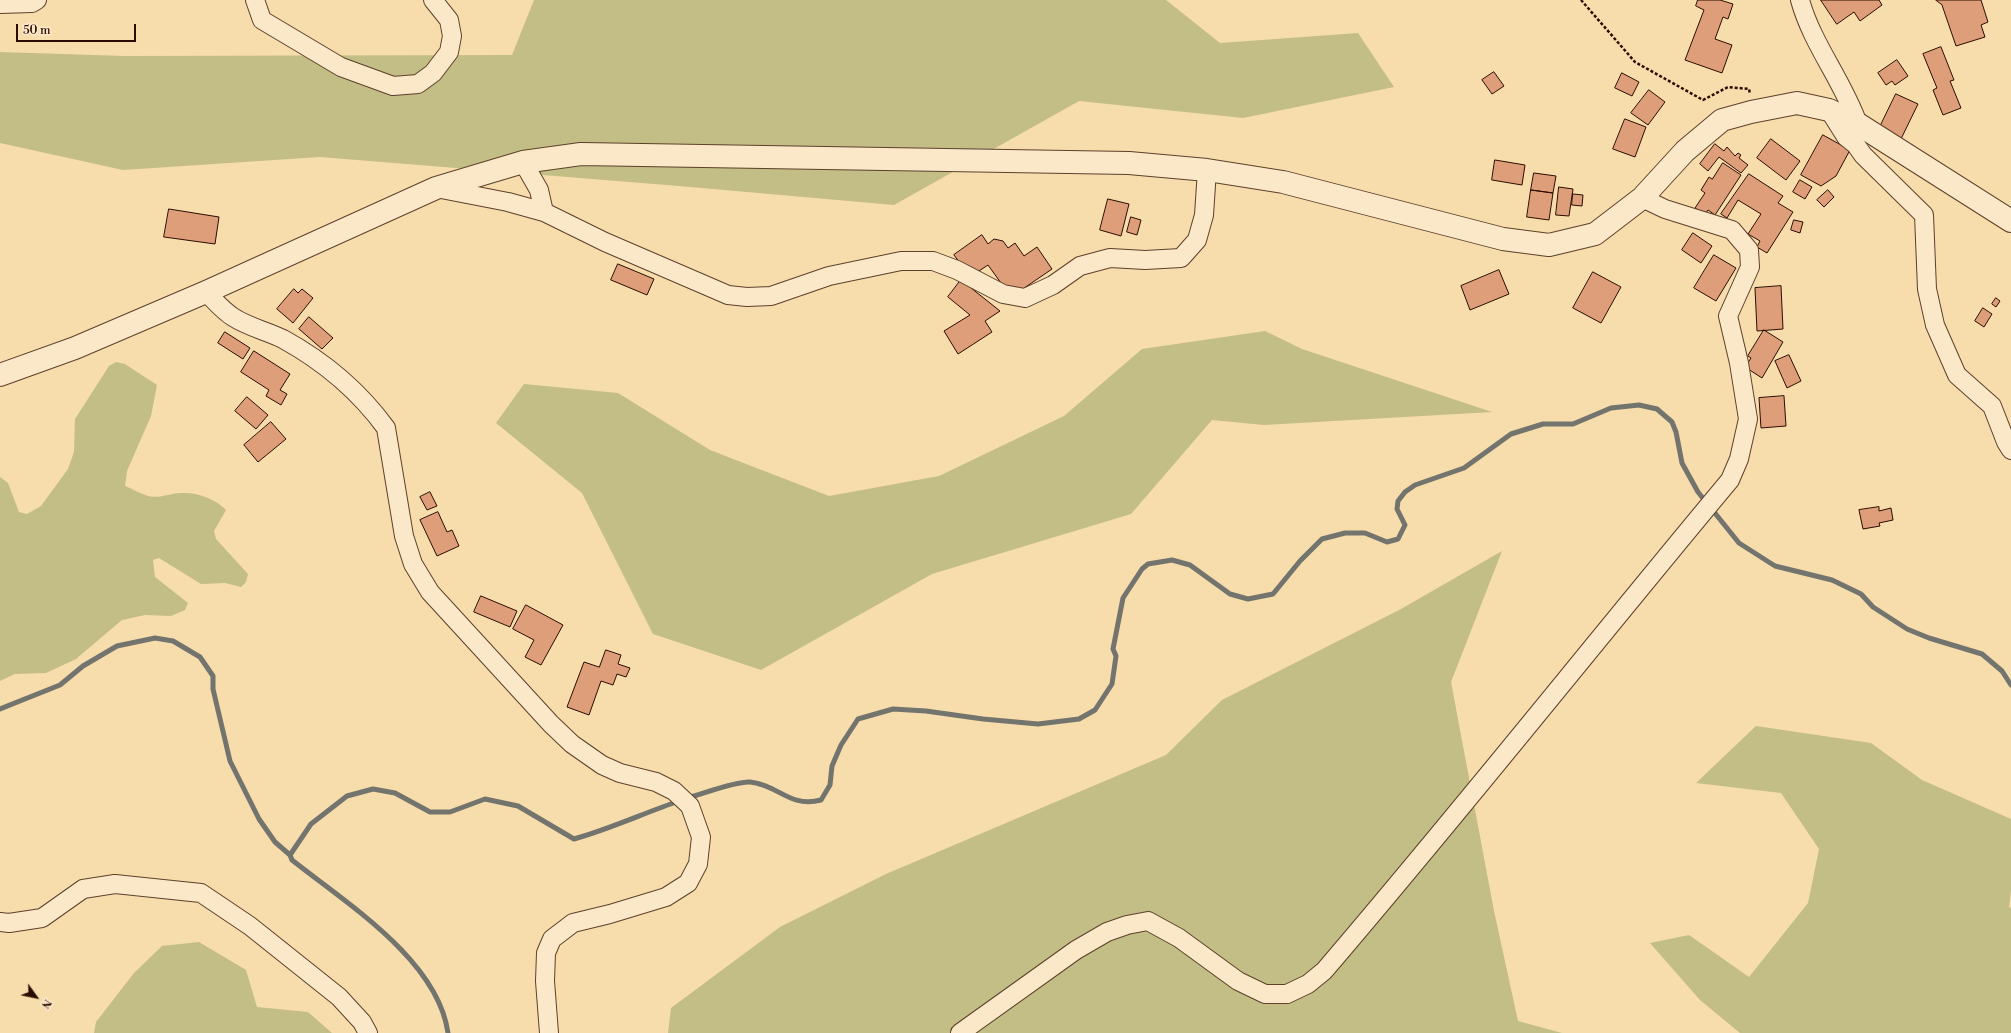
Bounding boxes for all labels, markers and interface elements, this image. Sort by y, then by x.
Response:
scale bar [18,16,138,42]
text: 50 m [23,23,51,38]
north arrow [16,977,56,1017]
text: N [38,996,54,1011]

